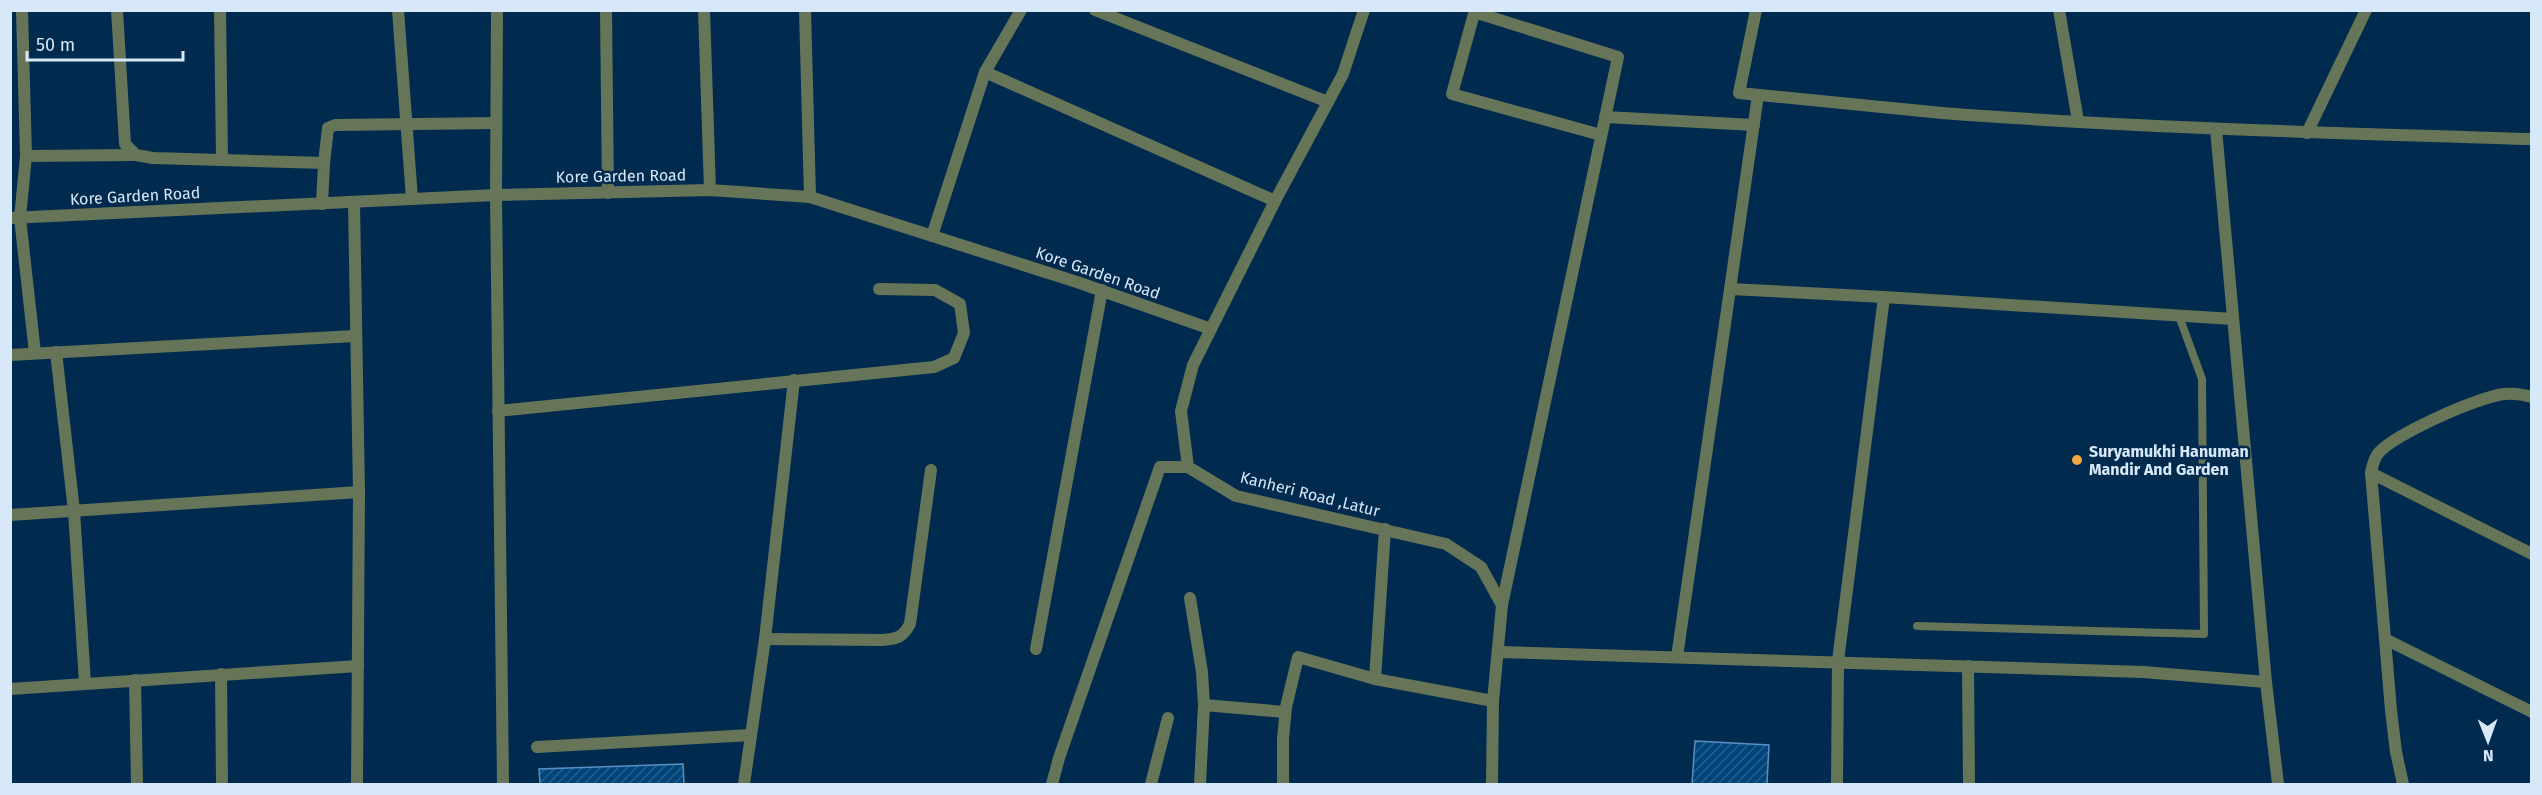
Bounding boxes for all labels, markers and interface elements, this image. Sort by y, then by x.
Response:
scale bar [27,24,183,62]
text: 50 m [36,34,75,56]
street label: Kore Garden Road [556,165,686,187]
street label: Kore Garden Road [69,183,201,209]
street label: Kore Garden Road [1033,243,1163,303]
place label: Suryamukhi Hanuman Mandir And Garden [2089,442,2249,479]
marker: Suryamukhi Hanuman Mandir And Garden [2070,453,2084,467]
street label: Kanheri Road ,Latur [1238,467,1383,521]
north arrow [2458,711,2518,771]
text: N [2483,746,2494,765]

